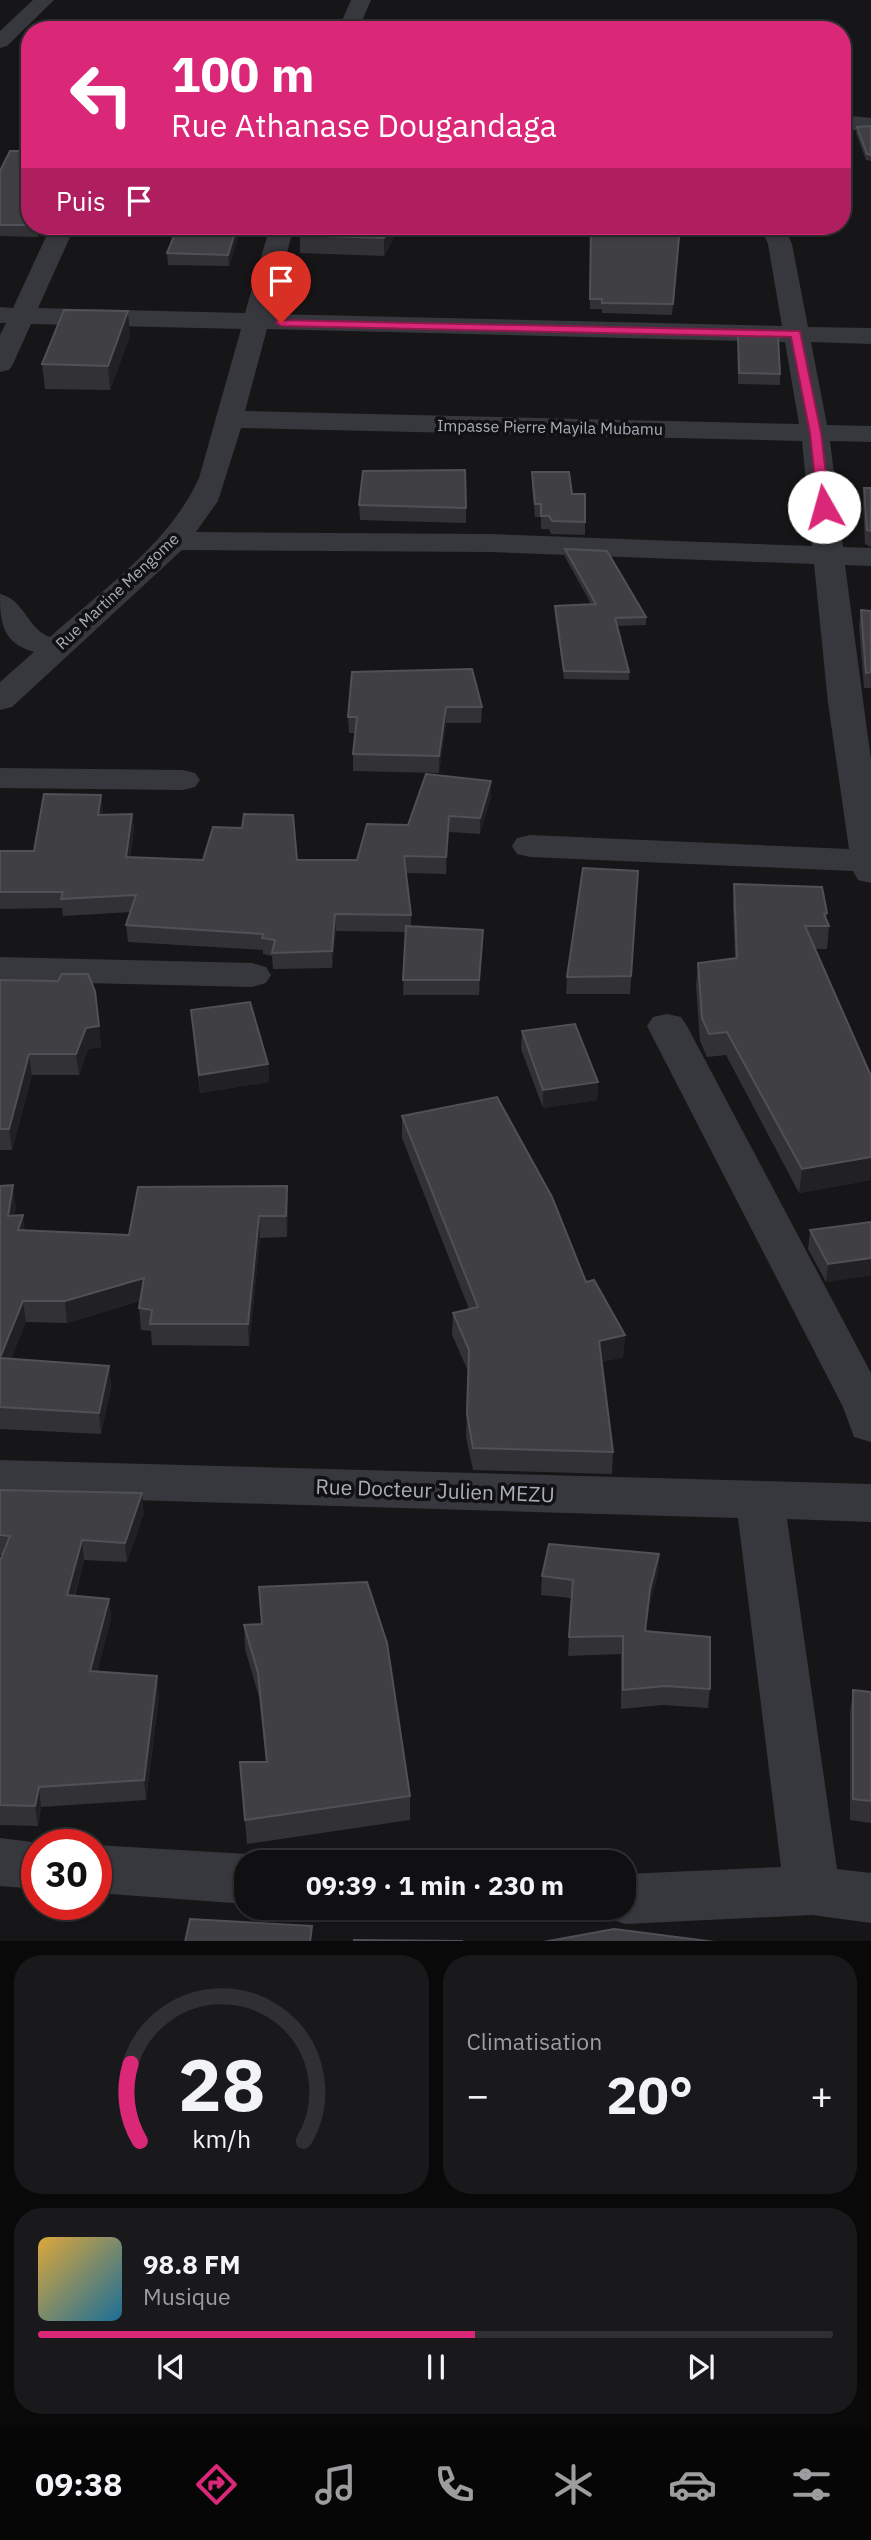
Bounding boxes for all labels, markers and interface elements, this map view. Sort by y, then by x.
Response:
text: 100 m [171,42,315,105]
icon: left [56,49,147,140]
text: Rue Athanase Dougandaga [171,104,557,146]
icon: arrive [120,182,158,220]
text: Puis [56,184,106,218]
pin [251,251,311,323]
icon: arrive [262,262,300,300]
street label: Impasse Pierre Mayila Mubamu [437,415,663,439]
position arrow [787,470,861,544]
street label: Rue Martine Mengome [51,528,183,653]
street label: Rue Docteur Julien MEZU [315,1472,555,1508]
speed limit sign: 30 [21,1829,112,1920]
text: 09:39 · 1 min · 230 m [306,1868,564,1902]
text: Climatisation [467,2026,602,2056]
text: 28 [178,2036,265,2131]
text: 20° [606,2061,693,2128]
text: − [467,2070,489,2119]
text: + [810,2070,833,2119]
text: km/h [192,2121,251,2154]
text: 98.8 FM [143,2247,241,2281]
text: Musique [143,2281,231,2311]
icon: previous [152,2348,190,2386]
icon: pause [417,2348,455,2386]
icon: next [682,2348,720,2386]
icon: directions [192,2460,241,2509]
icon: music [311,2460,360,2509]
icon: phone [430,2460,479,2509]
icon: climate [549,2460,598,2509]
icon: car [668,2460,717,2509]
icon: filters [787,2460,836,2509]
text: 09:38 [35,2463,122,2505]

